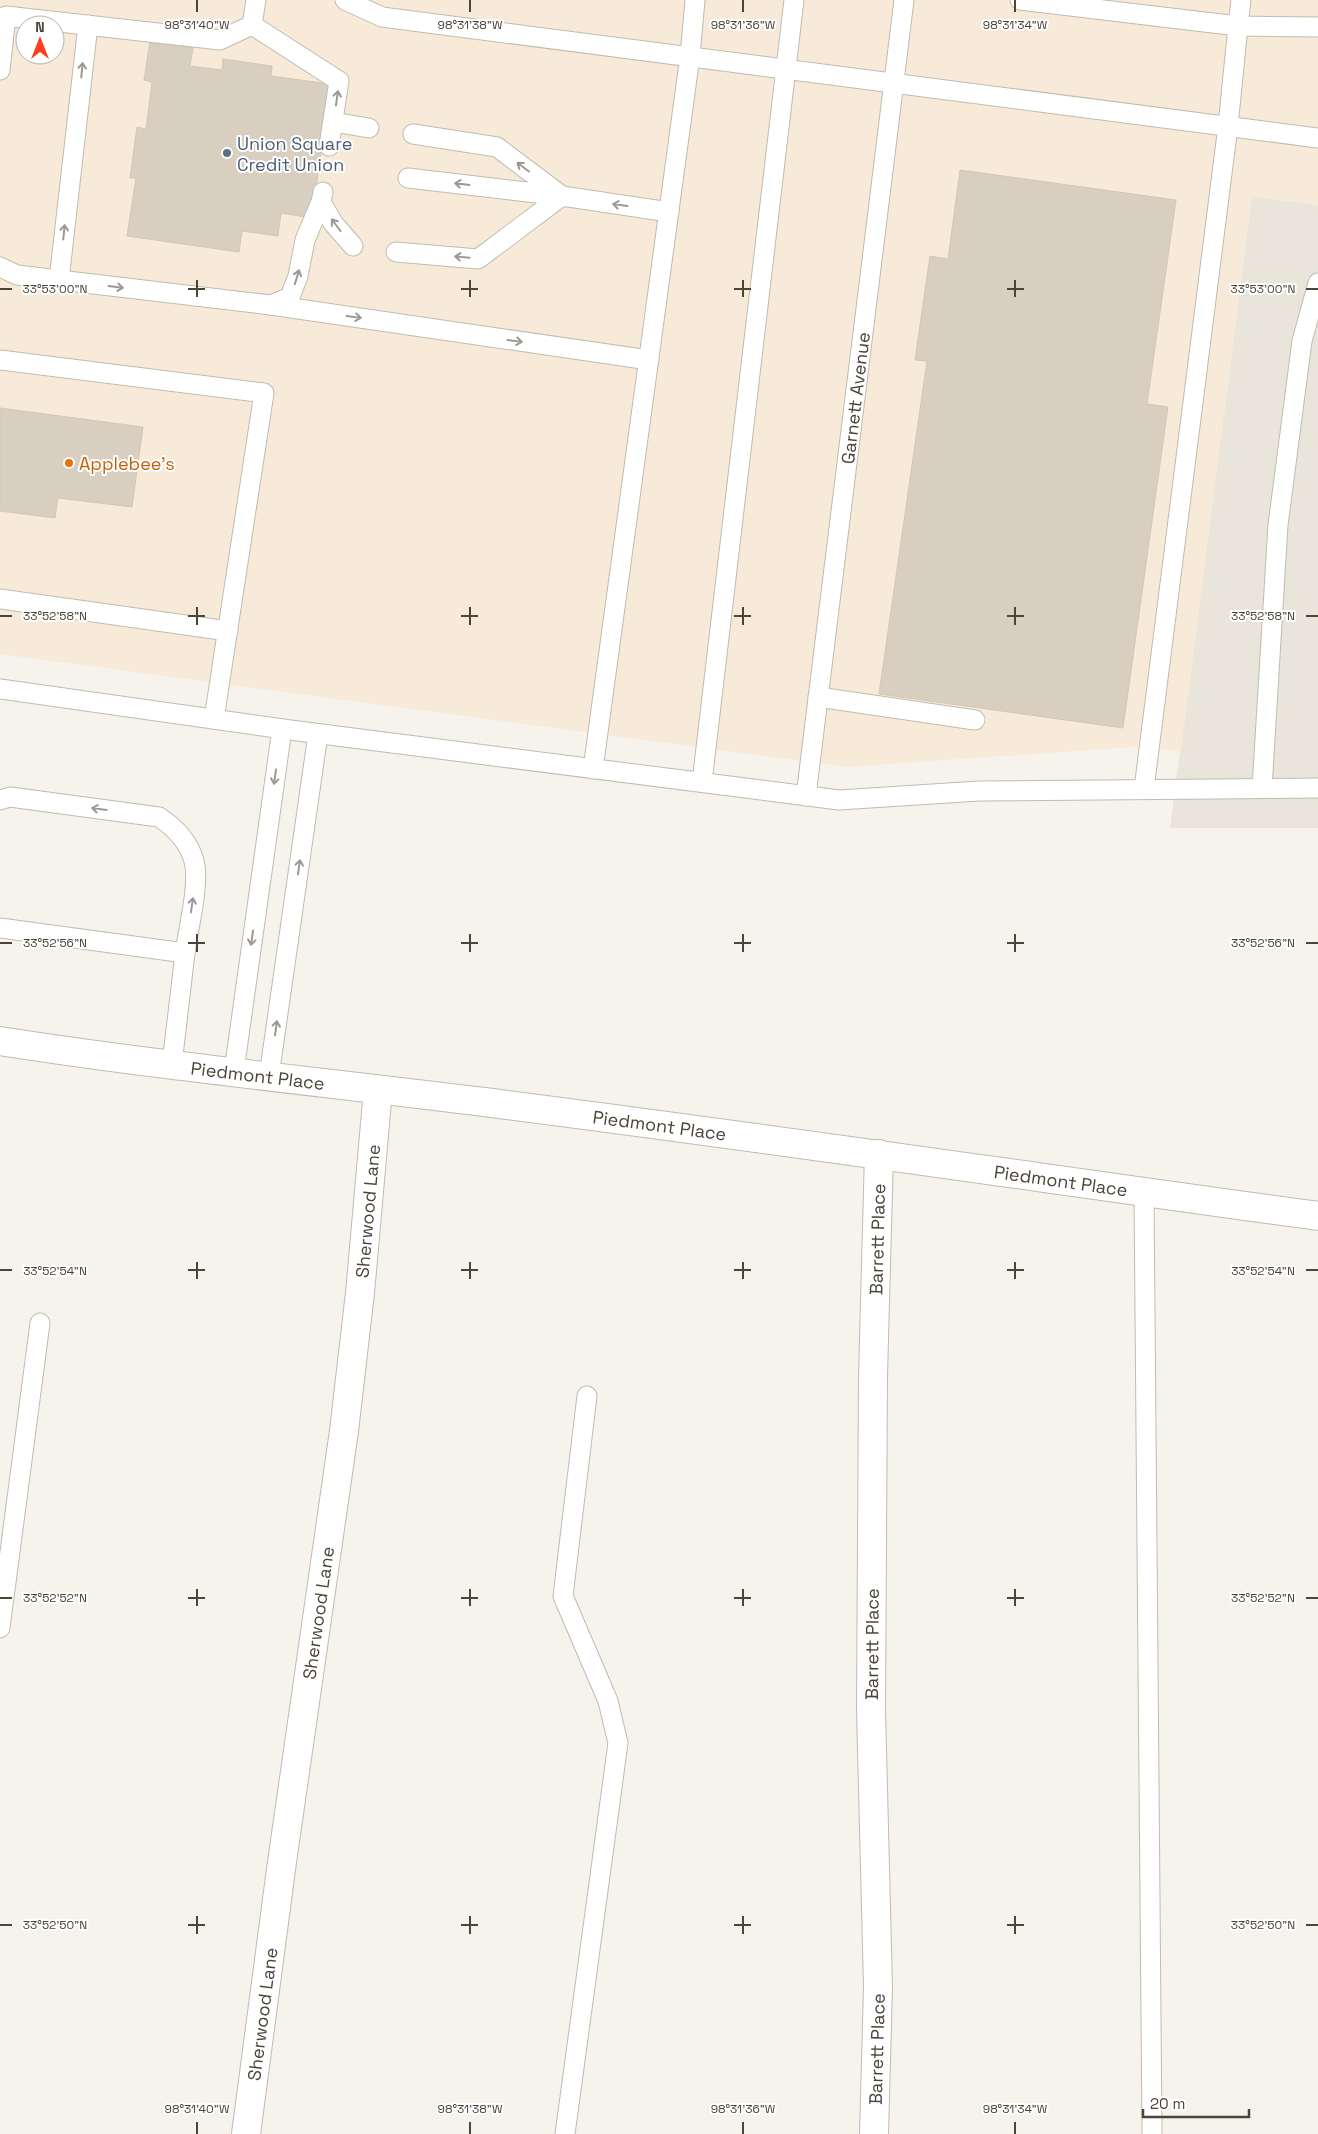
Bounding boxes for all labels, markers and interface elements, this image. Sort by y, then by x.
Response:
north arrow [15,15,65,65]
text: 98°31'40"W [165,17,230,33]
text: 98°31'38"W [438,17,503,33]
text: 98°31'36"W [711,17,776,33]
text: 98°31'34"W [983,17,1048,33]
text: N [35,18,45,36]
one-way arrow [77,62,87,78]
one-way arrow [332,90,342,106]
place label: Union Square Credit Union [237,132,352,176]
marker: Union Square Credit Union [221,147,233,159]
one-way arrow [516,162,530,172]
one-way arrow [454,179,470,189]
one-way arrow [613,200,629,210]
one-way arrow [330,219,341,232]
one-way arrow [59,224,69,240]
one-way arrow [454,253,470,262]
one-way arrow [293,270,303,286]
text: 33°53'00"N [23,281,87,297]
text: 33°53'00"N [1231,281,1295,297]
one-way arrow [108,282,124,292]
one-way arrow [346,313,362,323]
street label: Garnett Avenue [835,331,875,465]
one-way arrow [507,336,523,346]
place label: Applebee's [79,452,175,475]
marker: Applebee's [63,457,75,469]
text: 33°52'58"N [23,608,87,624]
text: 33°52'58"N [1231,608,1295,624]
one-way arrow [270,769,280,785]
one-way arrow [92,803,108,813]
one-way arrow [294,860,304,876]
one-way arrow [187,897,197,913]
one-way arrow [247,930,257,946]
text: 33°52'56"N [23,935,87,951]
text: 33°52'56"N [1231,935,1295,951]
one-way arrow [271,1020,281,1036]
street label: Piedmont Place [190,1056,326,1094]
street label: Piedmont Place [591,1105,728,1145]
street label: Sherwood Lane [350,1143,385,1279]
street label: Piedmont Place [993,1160,1129,1201]
street label: Barrett Place [864,1183,890,1295]
text: 33°52'54"N [23,1263,87,1279]
text: 33°52'54"N [1231,1263,1295,1279]
street label: Sherwood Lane [297,1545,339,1681]
street label: Barrett Place [860,1588,883,1700]
text: 33°52'52"N [23,1590,87,1606]
text: 33°52'52"N [1231,1590,1295,1606]
text: 33°52'50"N [23,1917,87,1933]
text: 33°52'50"N [1231,1917,1295,1933]
street label: Sherwood Lane [242,1946,282,2082]
street label: Barrett Place [863,1993,889,2105]
scale bar [1143,2086,1249,2118]
text: 20 m [1150,2094,1185,2113]
text: 98°31'40"W [165,2101,230,2117]
text: 98°31'38"W [438,2101,503,2117]
text: 98°31'36"W [711,2101,776,2117]
text: 98°31'34"W [983,2101,1048,2117]

